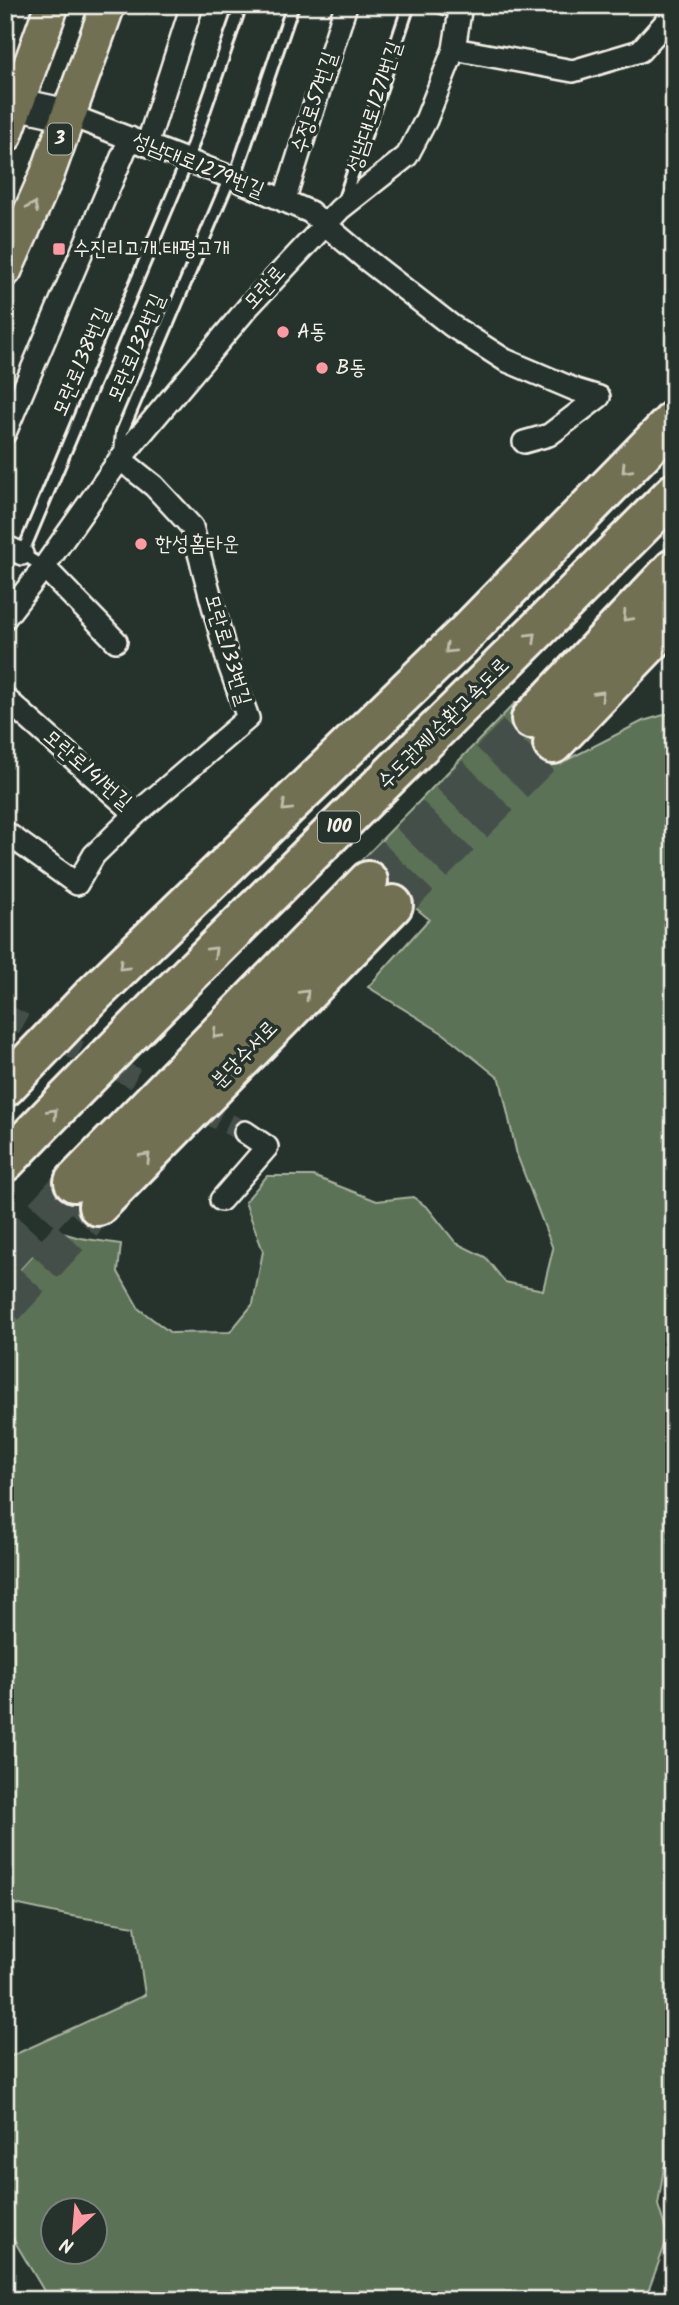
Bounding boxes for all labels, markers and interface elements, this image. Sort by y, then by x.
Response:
street label: 성남대로1271번길 [338,37,412,177]
street label: 수정로57번길 [283,48,347,158]
road number: 3 [48,124,72,154]
street label: 성남대로1279번길 [127,124,269,208]
one-way arrow [24,202,38,214]
place label: 수진리고개.태평고개 [73,233,230,266]
marker: 수진리고개.태평고개 [51,241,67,257]
street label: 모란로 [236,258,294,318]
street label: 모란로132번길 [99,288,175,408]
street label: 모란로138번길 [44,302,120,422]
place label: A동 [297,316,327,349]
marker: A동 [275,324,291,340]
place label: B동 [336,352,366,385]
marker: B동 [314,360,330,376]
one-way arrow [622,461,634,473]
place label: 한성홈타운 [155,528,240,561]
marker: 한성홈타운 [133,536,149,552]
street label: 모란로133번길 [194,590,260,710]
one-way arrow [623,609,635,622]
one-way arrow [524,633,536,645]
one-way arrow [445,640,458,653]
street label: 수도권제1순환고속도로 [370,650,518,798]
one-way arrow [592,690,605,703]
street label: 모란로141번길 [35,722,139,818]
one-way arrow [282,799,295,812]
road number: 100 [318,812,360,842]
one-way arrow [204,947,217,960]
one-way arrow [119,958,132,971]
one-way arrow [296,990,309,1003]
street label: 분당수서로 [204,1013,286,1097]
one-way arrow [212,1026,225,1039]
one-way arrow [44,1108,57,1121]
one-way arrow [137,1152,150,1165]
north arrow [38,2196,108,2266]
text: N [55,2228,79,2261]

